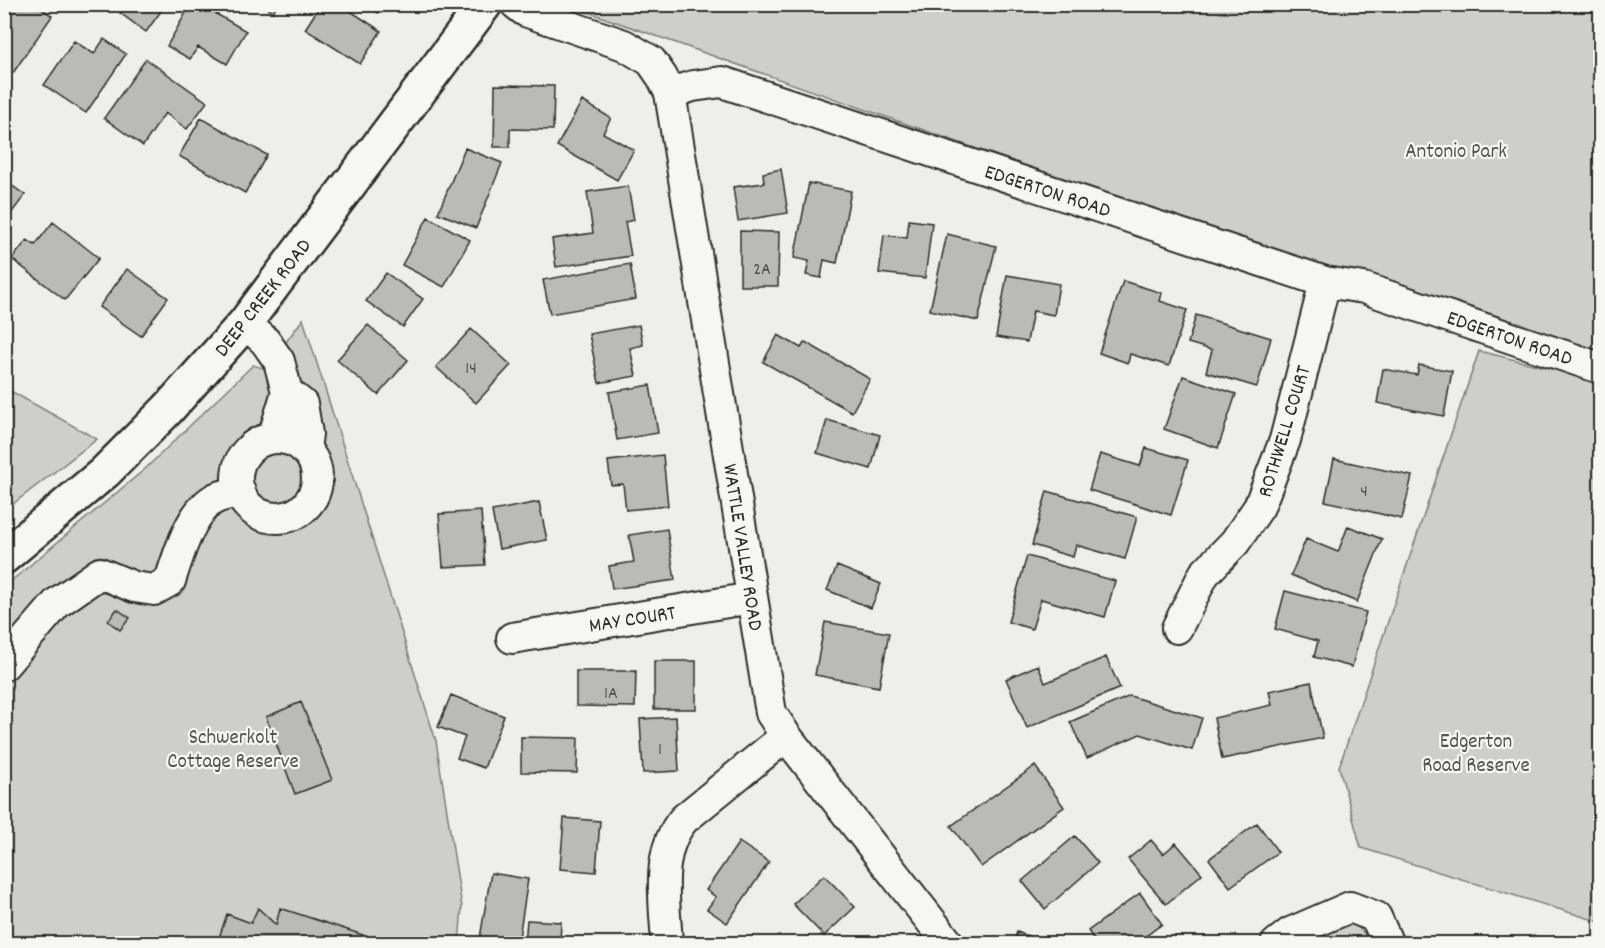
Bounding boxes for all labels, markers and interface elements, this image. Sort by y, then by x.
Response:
park label: Antonio Park [1405,138,1507,168]
street label: EDGERTON ROAD [980,158,1114,227]
street label: DEEP CREEK ROAD [209,233,320,364]
house number: 2A [753,258,771,283]
street label: EDGERTON ROAD [1442,304,1576,375]
house number: 14 [465,357,477,382]
street label: ROTHWELL COURT [1252,362,1320,501]
street label: WATTLE VALLEY ROAD [713,462,769,633]
house number: 4 [1360,480,1368,505]
street label: MAY COURT [587,599,679,643]
house number: 1A [604,682,618,707]
park label: Schwerkolt Cottage Reserve [167,724,299,778]
park label: Edgerton Road Reserve [1422,728,1530,782]
house number: 1 [658,738,662,763]

